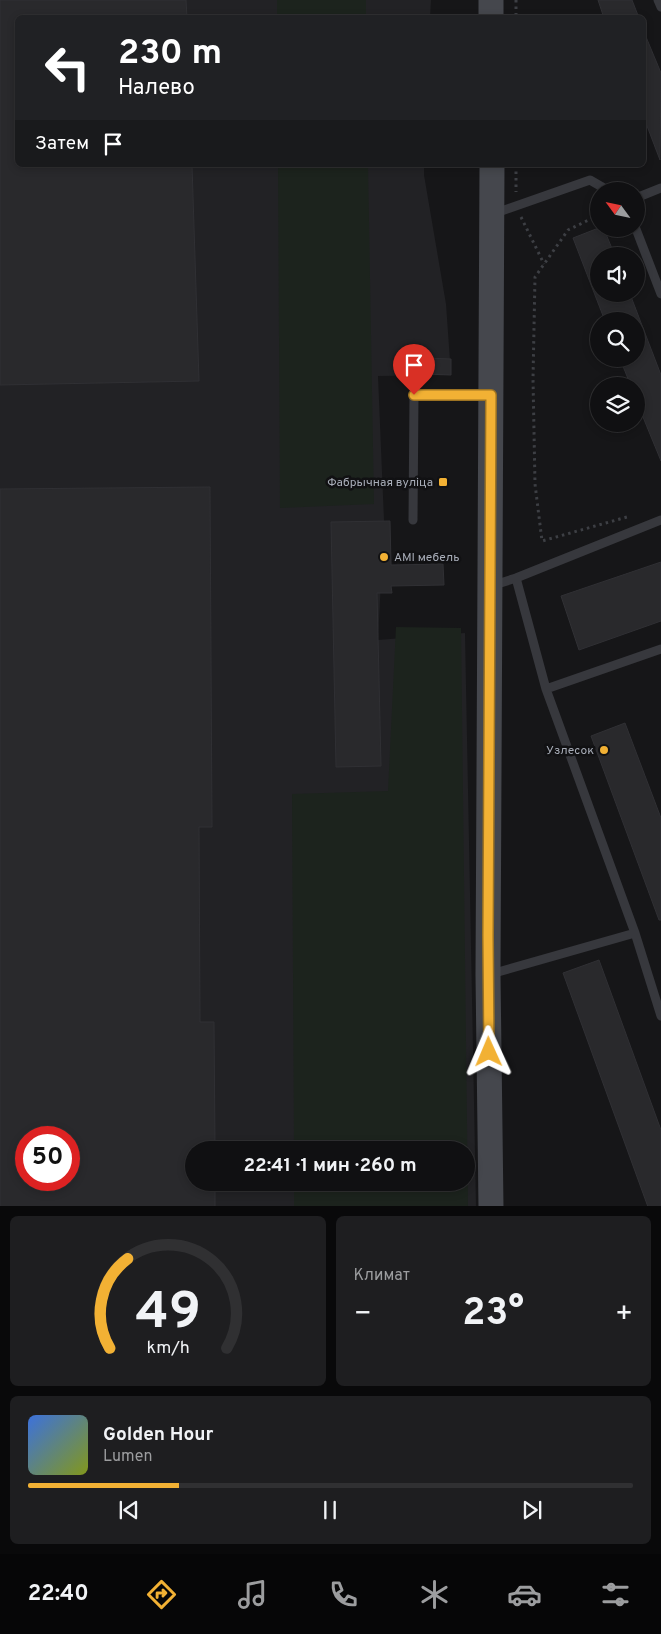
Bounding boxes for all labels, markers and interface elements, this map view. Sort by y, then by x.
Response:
text: 230 m [118,32,222,76]
icon: left [35,35,100,100]
text: Налево [118,75,195,102]
icon: arrive [99,130,127,158]
text: Затем [35,132,89,156]
north arrow [590,182,645,238]
map controls [590,182,645,432]
button: sound [590,247,645,302]
button: search [590,312,645,367]
pin [393,344,435,395]
icon: arrive [400,351,428,379]
button: layers [590,377,645,432]
place label: Фабрычная вуліца [327,475,433,491]
marker: Фабрычная вуліца [437,476,449,488]
place label: AMI мебель [394,550,459,566]
marker: AMI мебель [378,551,390,563]
place label: Узлесок [546,743,594,759]
marker: Узлесок [598,744,610,756]
position arrow [462,1025,514,1077]
speed limit sign: 50 [15,1126,80,1191]
text: 22:41 · 1 мин · 260 m [243,1154,417,1178]
text: Климат [354,1266,410,1286]
text: 49 [135,1281,200,1347]
text: 23° [462,1290,524,1339]
text: − [354,1297,372,1333]
text: + [615,1297,633,1333]
text: km/h [146,1337,189,1360]
text: Golden Hour [103,1423,214,1447]
text: Lumen [103,1447,153,1467]
icon: previous [115,1496,143,1524]
icon: pause [316,1496,344,1524]
icon: next [518,1496,546,1524]
icon: directions [144,1577,179,1612]
icon: music [235,1577,270,1612]
icon: phone [326,1577,361,1612]
icon: climate [417,1577,452,1612]
icon: car [507,1577,542,1612]
icon: filters [598,1577,633,1612]
text: 22:40 [28,1581,89,1608]

